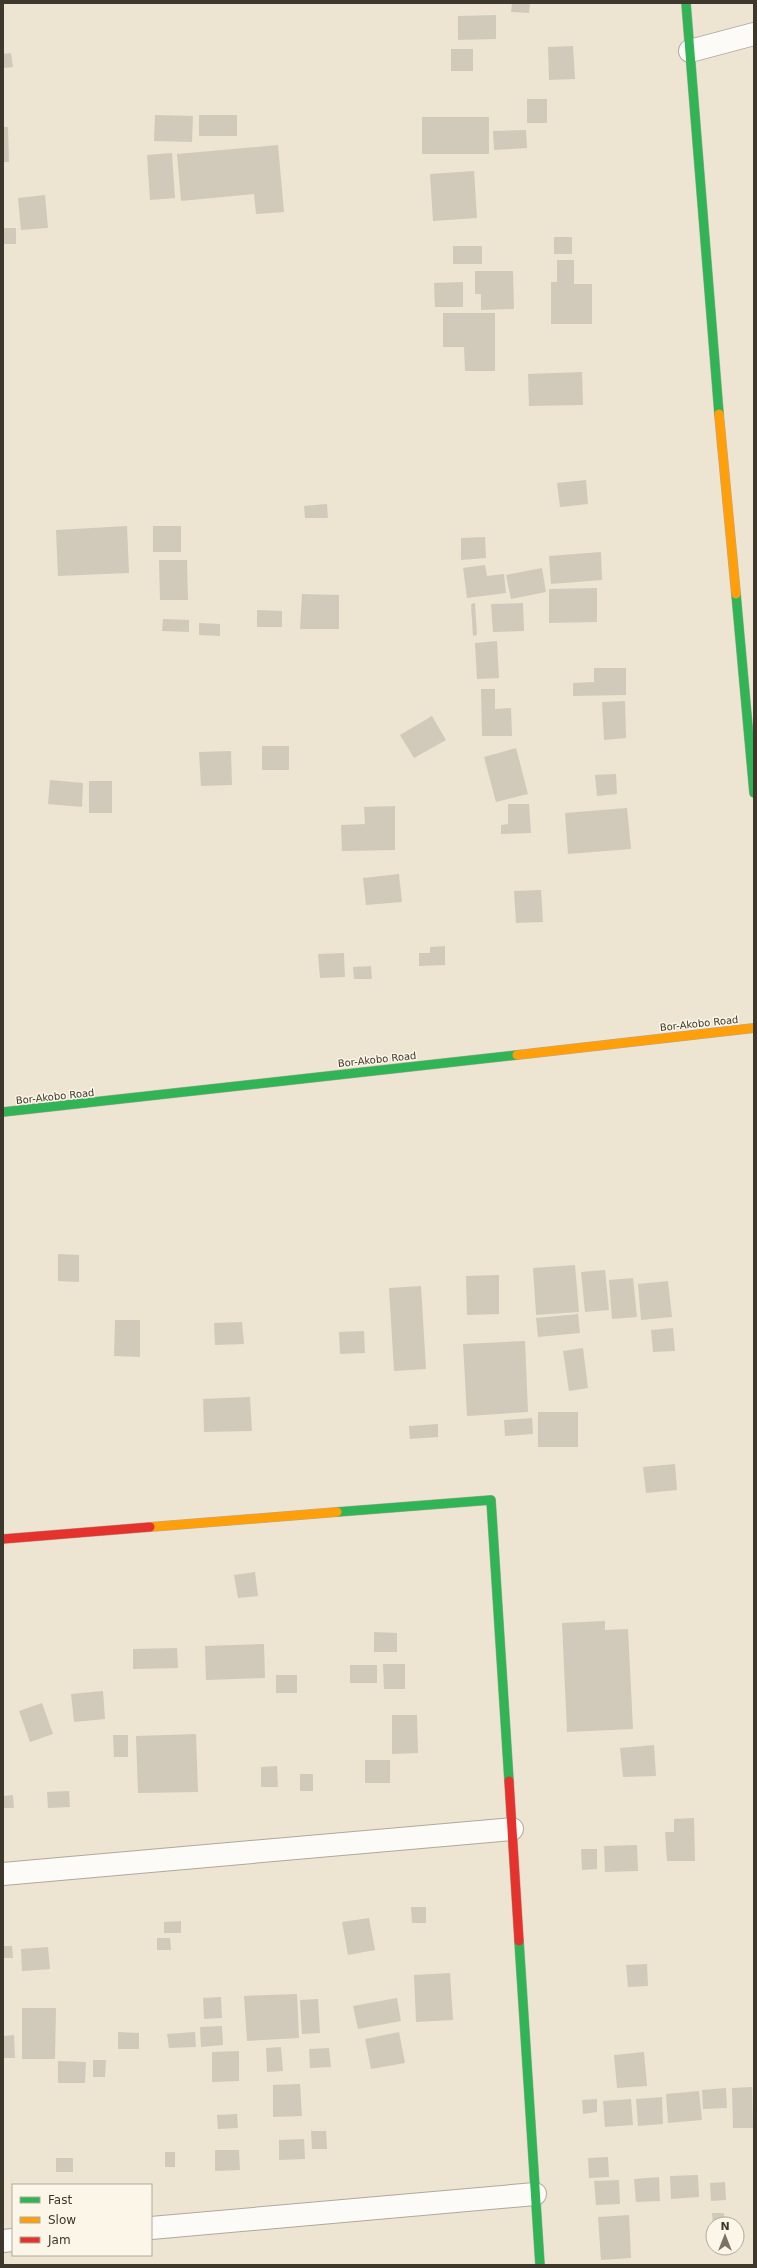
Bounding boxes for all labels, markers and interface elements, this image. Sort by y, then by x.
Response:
street label: Bor-Akobo Road [659,1014,739,1033]
street label: Bor-Akobo Road [337,1050,417,1069]
street label: Bor-Akobo Road [15,1087,95,1106]
legend [12,2184,152,2256]
text: Fast [48,2193,72,2207]
text: Slow [48,2213,76,2227]
north arrow [705,2216,745,2256]
text: N [720,2220,730,2233]
text: Jam [47,2233,71,2247]

